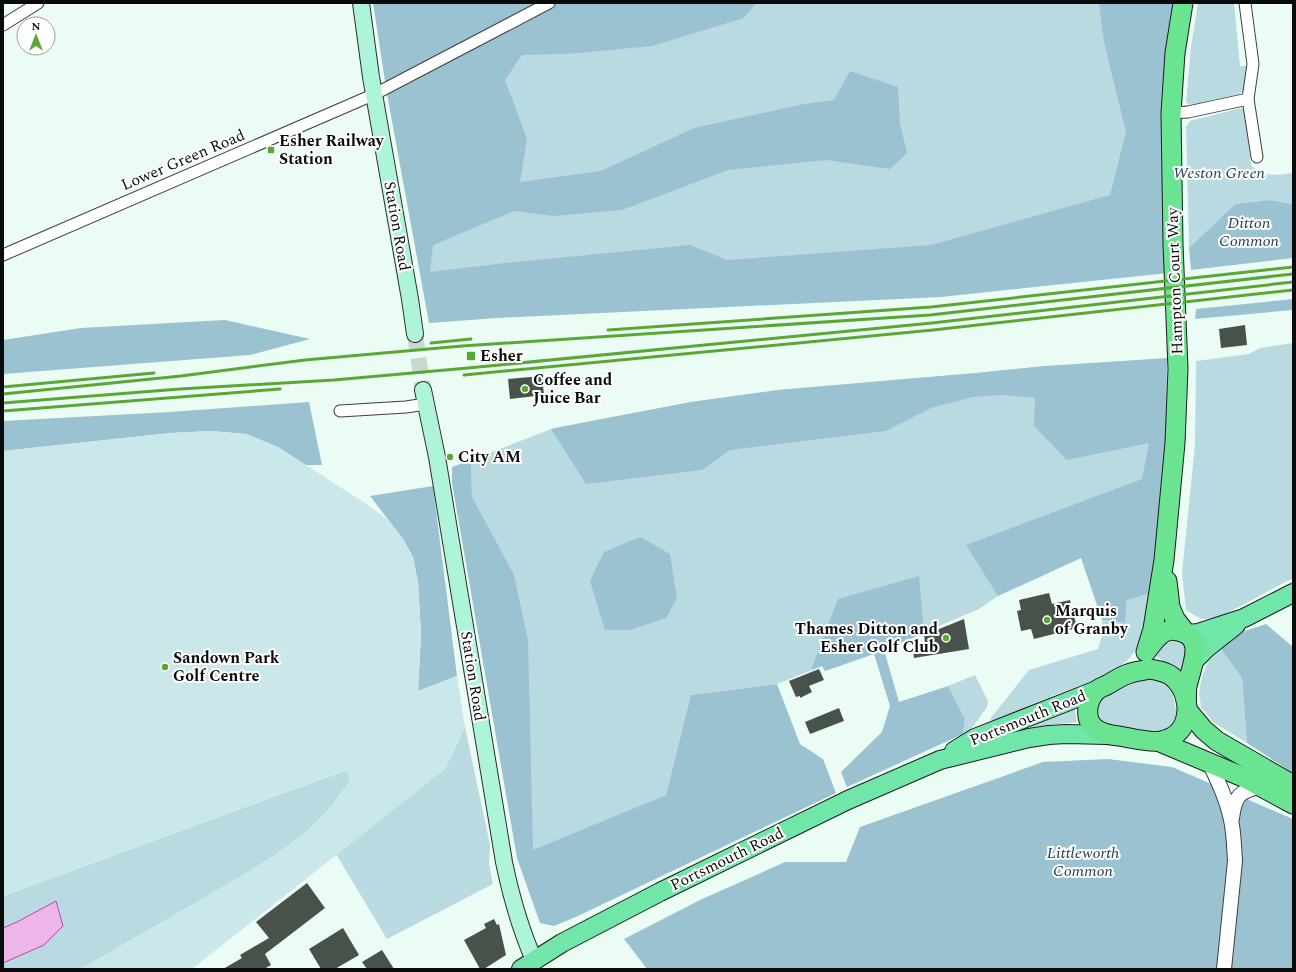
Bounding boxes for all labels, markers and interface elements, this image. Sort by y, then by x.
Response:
north arrow [16,16,56,56]
text: N [32,18,41,35]
street label: Lower Green Road [117,123,249,197]
place label: Esher Railway Station [279,129,385,171]
marker: Esher Railway Station [266,145,276,155]
park label: Weston Green [1173,161,1266,185]
street label: Station Road [377,179,417,273]
street label: Hampton Court Way [1160,206,1190,355]
park label: Ditton Common [1219,211,1280,253]
place label: Esher [480,344,523,368]
marker: Esher [465,350,477,362]
place label: Coffee and Juice Bar [533,368,612,410]
marker: Coffee and Juice Bar [520,384,530,394]
place label: City AM [458,445,521,469]
marker: City AM [445,452,455,462]
place label: Marquis of Granby [1055,599,1129,641]
marker: Marquis of Granby [1042,615,1052,625]
place label: Thames Ditton and Esher Golf Club [795,617,938,659]
street label: Station Road [454,629,492,723]
marker: Thames Ditton and Esher Golf Club [941,633,951,643]
place label: Sandown Park Golf Centre [173,646,280,688]
marker: Sandown Park Golf Centre [160,662,170,672]
street label: Portsmouth Road [966,684,1090,752]
street label: Portsmouth Road [666,821,788,897]
park label: Littleworth Common [1047,841,1119,883]

